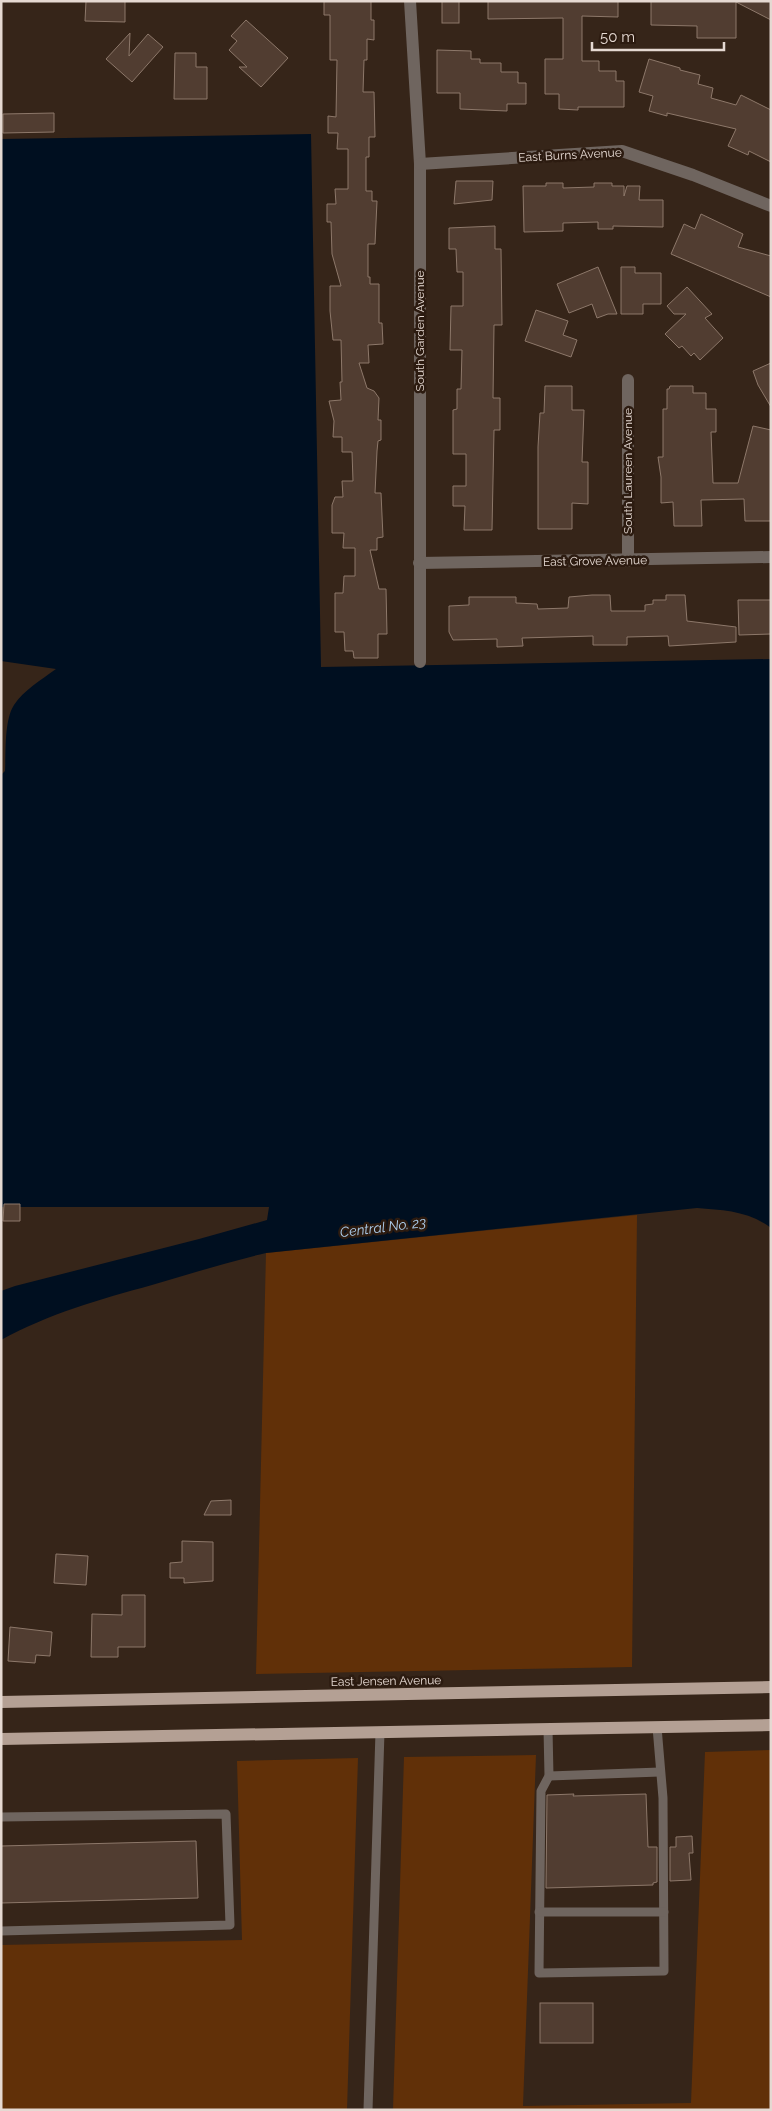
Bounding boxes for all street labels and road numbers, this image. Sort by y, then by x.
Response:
street label: East Burns Avenue [518,145,622,165]
street label: South Garden Avenue [413,270,427,392]
street label: South Laureen Avenue [621,408,635,534]
street label: East Grove Avenue [543,553,647,569]
street label: East Jensen Avenue [331,1673,441,1689]

